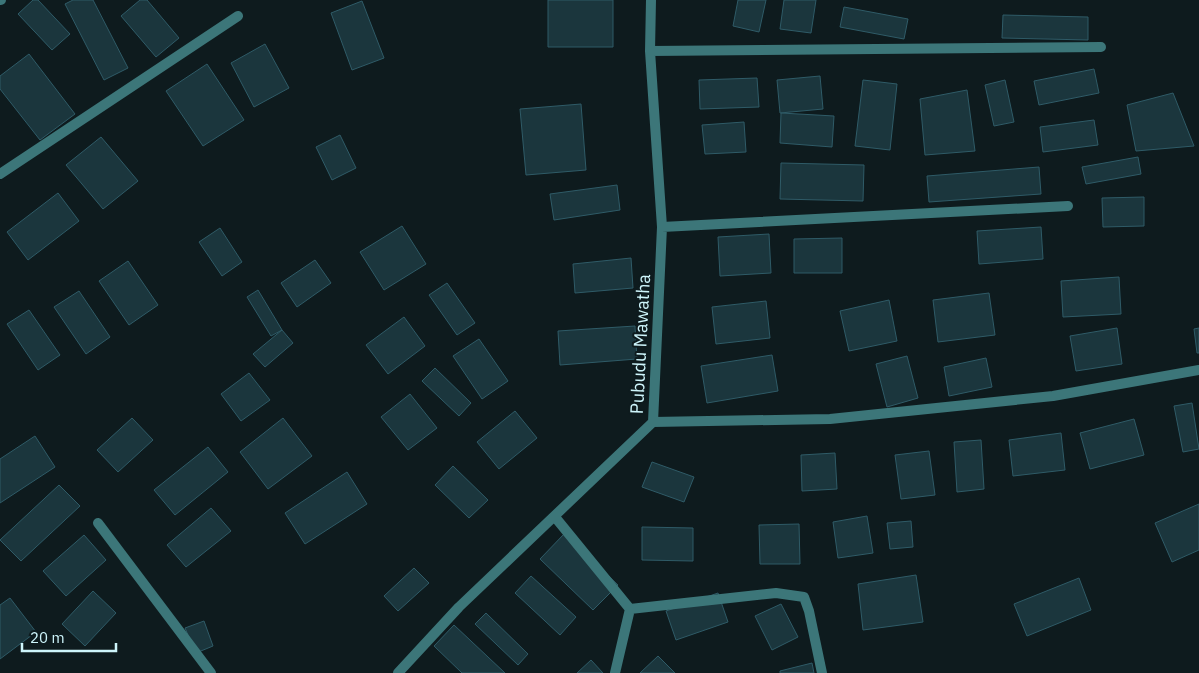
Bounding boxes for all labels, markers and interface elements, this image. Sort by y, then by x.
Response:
street label: Pubudu Mawatha [625,273,655,415]
scale bar [22,620,116,652]
text: 20 m [30,628,65,647]

